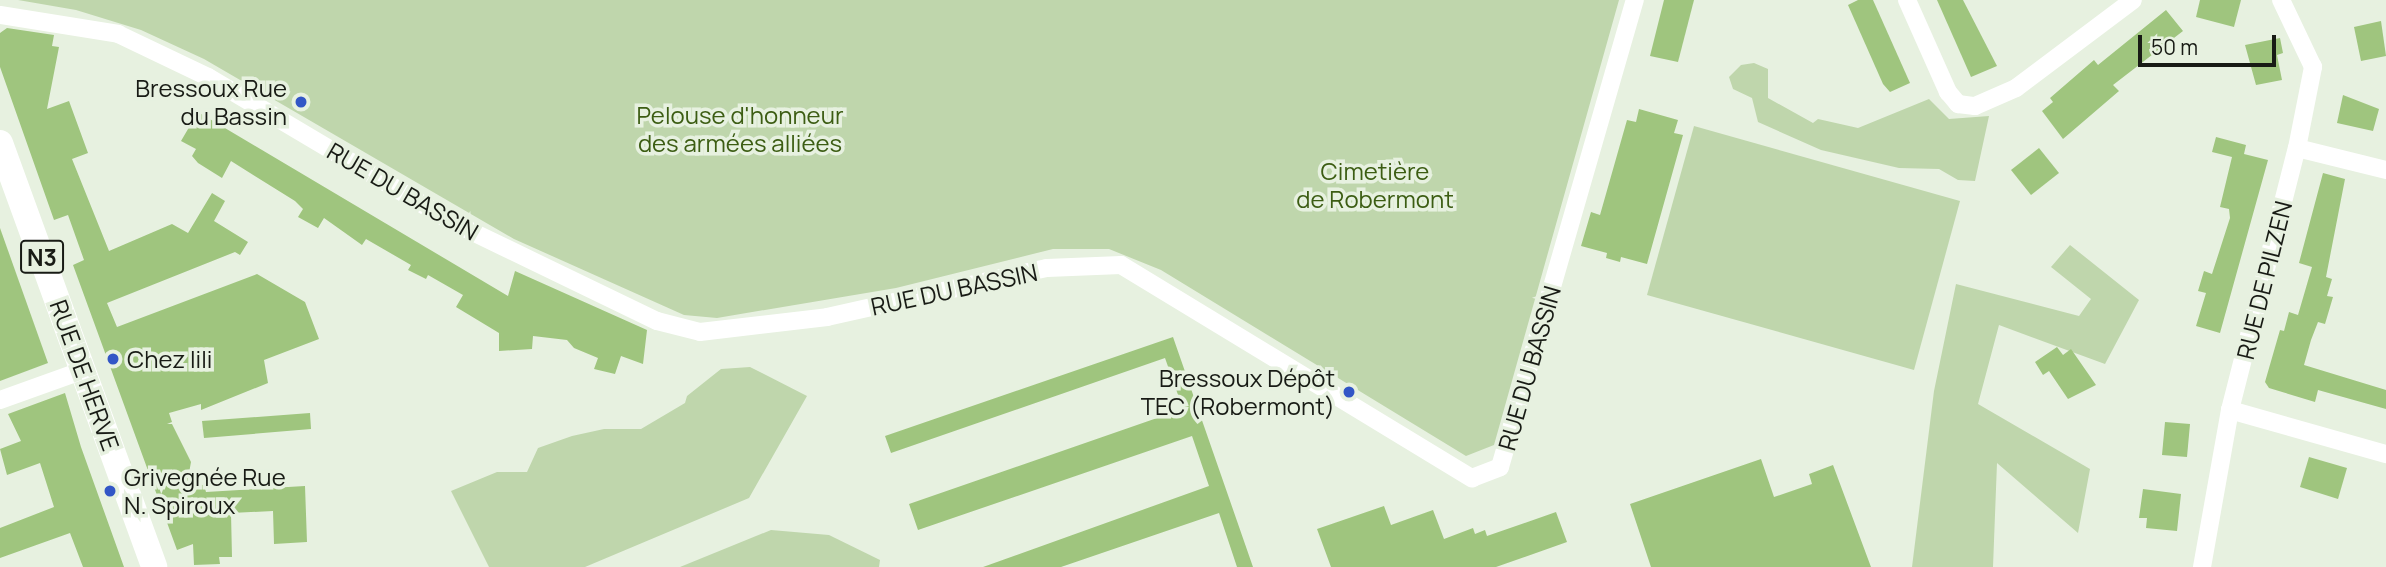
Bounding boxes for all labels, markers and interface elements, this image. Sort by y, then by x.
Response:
scale bar [2141,21,2279,65]
text: 50 m [2151,33,2198,61]
place label: Bressoux Rue du Bassin [135,74,287,130]
marker: Bressoux Rue du Bassin [293,94,309,110]
park label: Pelouse d'honneur des armées alliées [636,101,844,157]
street label: RUE DU BASSIN [322,136,484,246]
park label: Cimetière de Robermont [1296,157,1454,213]
street label: RUE DE PILZEN [2230,198,2298,362]
road number: N3 [19,238,65,276]
street label: RUE DU BASSIN [868,257,1040,321]
street label: RUE DU BASSIN [1492,282,1566,454]
street label: RUE DE HERVE [44,296,126,454]
place label: Chez lili [127,345,212,373]
marker: Chez lili [105,351,121,367]
place label: Bressoux Dépôt TEC (Robermont) [1141,364,1335,420]
marker: Bressoux Dépôt TEC (Robermont) [1341,384,1357,400]
place label: Grivegnée Rue N. Spiroux [124,463,286,519]
marker: Grivegnée Rue N. Spiroux [102,483,118,499]

